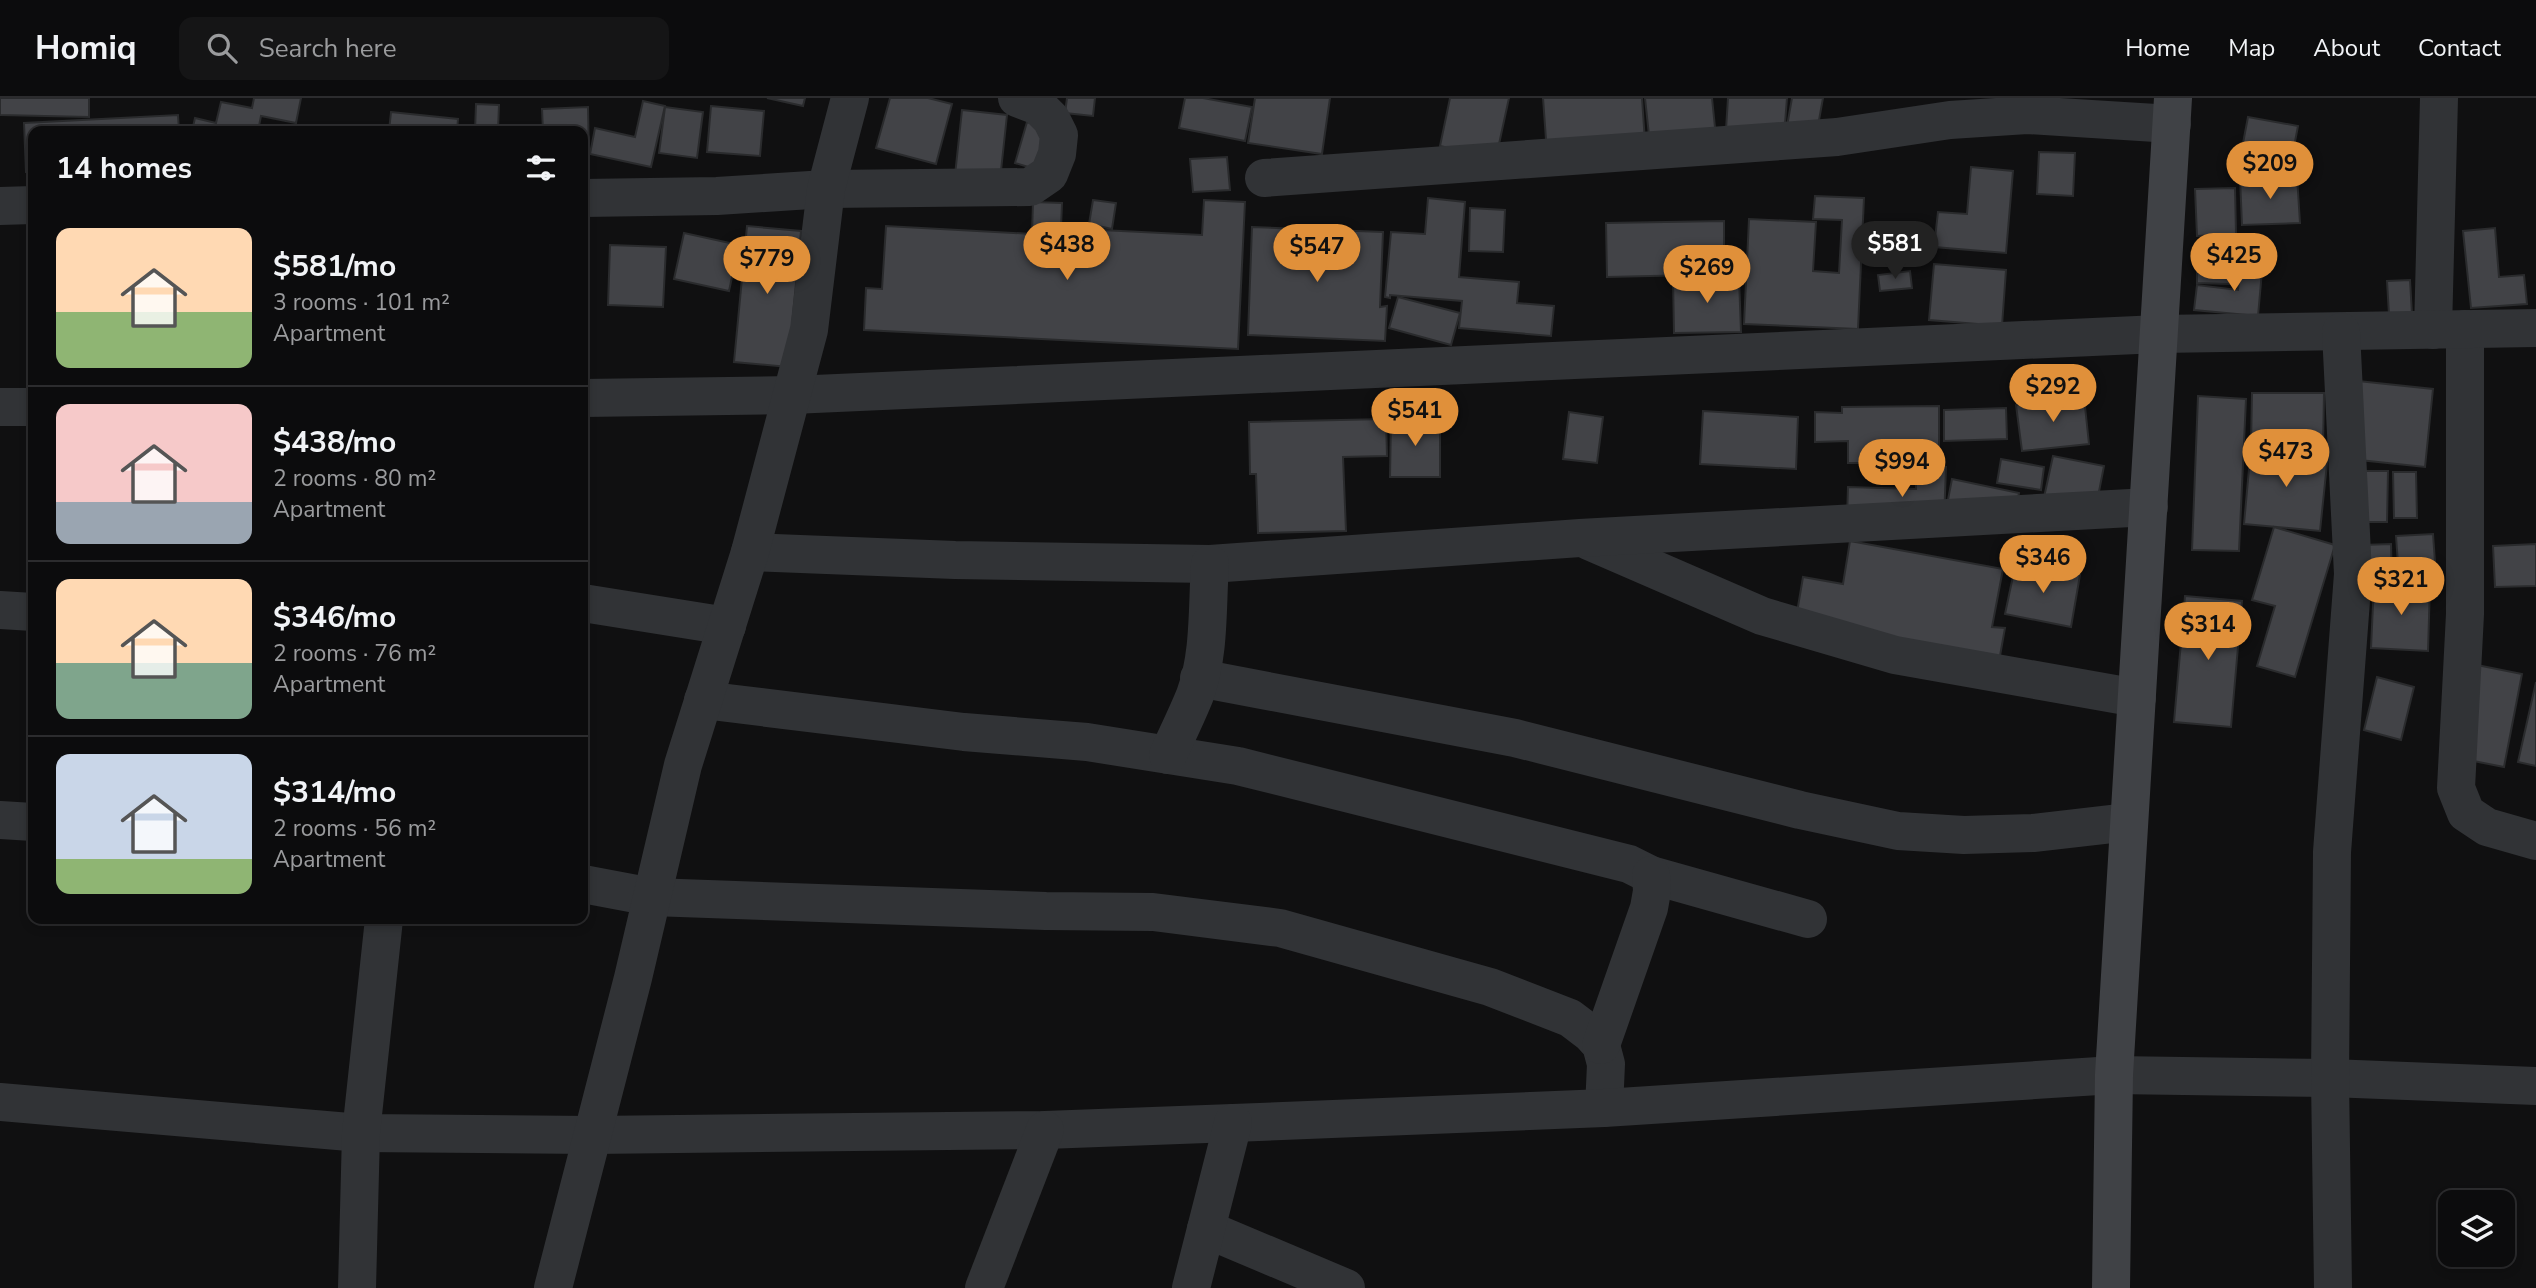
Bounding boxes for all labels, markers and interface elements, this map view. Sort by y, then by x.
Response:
search box [179,17,669,80]
text: Homiq [35,26,137,71]
icon: search [203,29,241,67]
text: Search here [259,31,397,66]
text: Home [2125,32,2190,64]
text: Map [2228,32,2275,64]
text: About [2313,32,2380,64]
text: Contact [2418,32,2501,64]
pin: $209 [2229,141,2311,201]
text: 14 homes [56,148,192,189]
text: $209 [2242,148,2298,179]
icon: filters [522,149,560,187]
pin: $438 [1026,222,1108,282]
pin: $581 [1854,222,1936,281]
pin: $547 [1276,225,1358,284]
text: $581 [1867,228,1923,259]
text: $438 [1039,229,1095,260]
text: $547 [1289,231,1345,262]
pin: $425 [2193,234,2275,293]
pin: $779 [726,236,808,296]
text: $425 [2206,240,2262,271]
text: $779 [739,243,795,274]
text: $581/mo [273,246,396,287]
pin: $269 [1666,246,1748,305]
text: $269 [1679,252,1735,283]
icon: home [112,256,196,340]
text: 3 rooms · 101 m² [273,287,450,318]
text: Apartment [273,318,385,349]
pin: $292 [2012,364,2094,424]
text: $292 [2025,371,2081,402]
pin: $541 [1374,388,1456,448]
text: $541 [1387,395,1443,426]
text: $438/mo [273,422,396,463]
pin: $473 [2245,430,2327,489]
icon: home [112,432,196,516]
text: $473 [2258,436,2314,467]
pin: $994 [1861,440,1943,499]
text: $994 [1874,446,1930,477]
text: 2 rooms · 80 m² [273,463,436,494]
text: Apartment [273,494,385,525]
pin: $346 [2002,536,2084,595]
text: $346 [2015,542,2071,573]
pin: $321 [2360,558,2442,617]
text: $321 [2373,564,2429,595]
text: $346/mo [273,597,396,638]
pin: $314 [2167,602,2249,662]
icon: home [112,607,196,691]
text: $314 [2180,609,2236,640]
text: 2 rooms · 76 m² [273,638,436,669]
text: Apartment [273,669,385,700]
text: $314/mo [273,772,396,813]
icon: home [112,782,196,866]
text: 2 rooms · 56 m² [273,813,436,844]
text: Apartment [273,844,385,875]
map controls [2438,1190,2515,1267]
button: layers [2438,1190,2515,1267]

